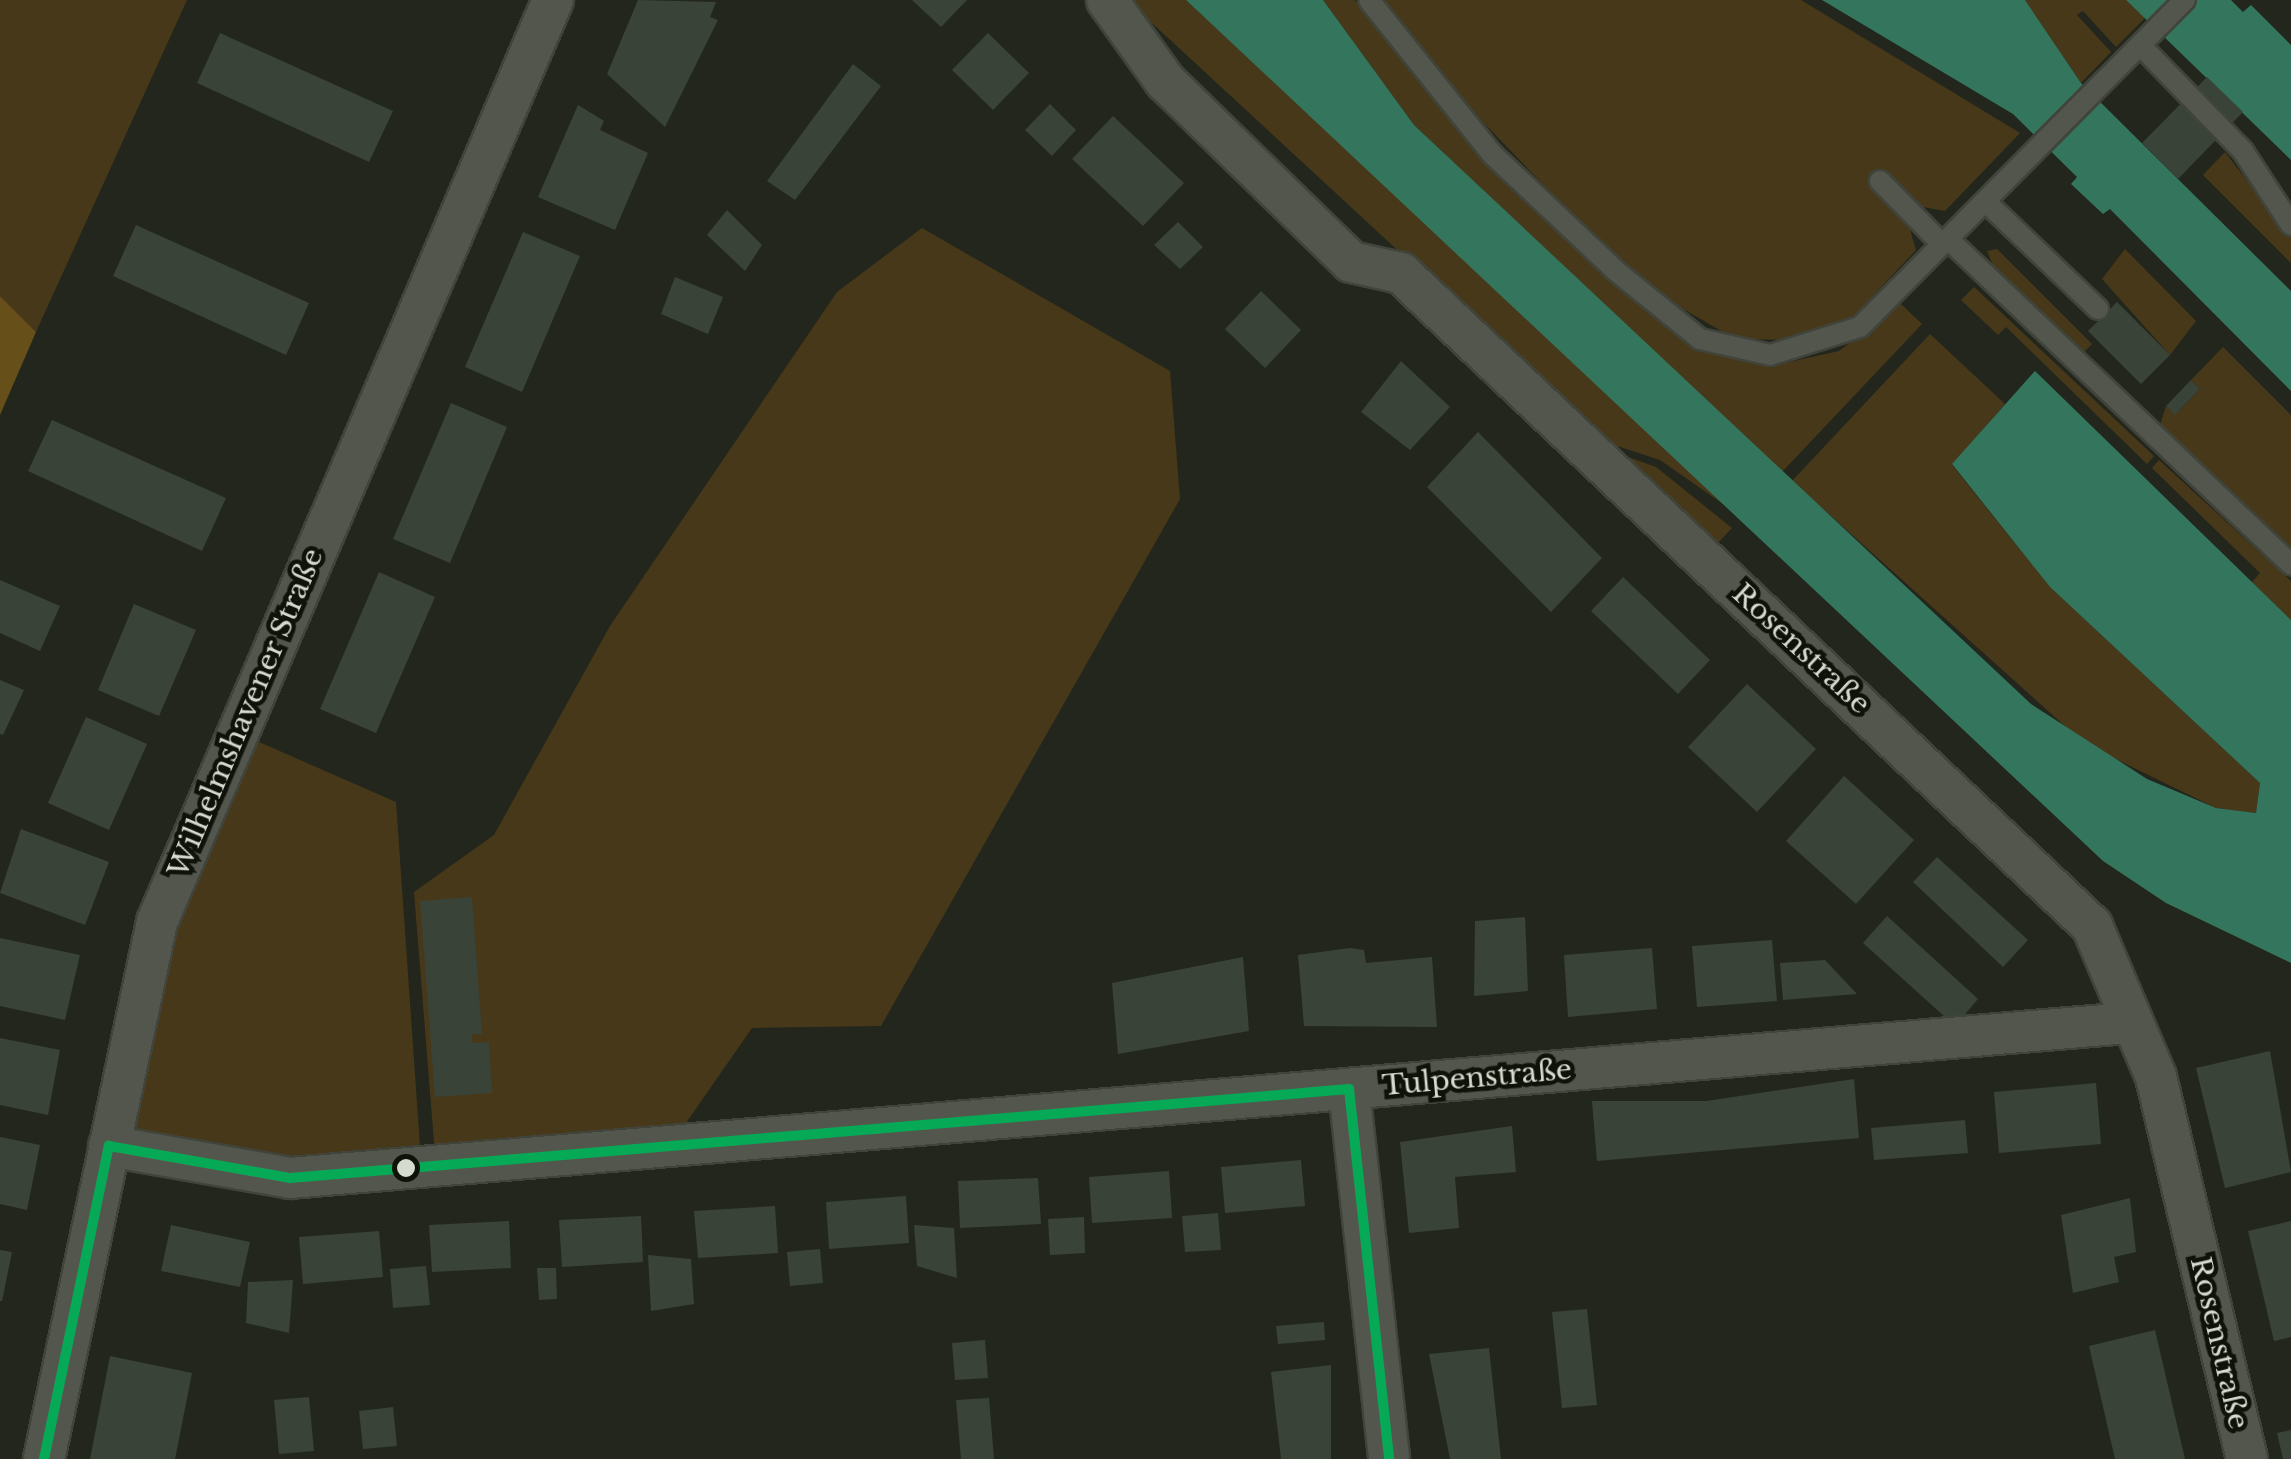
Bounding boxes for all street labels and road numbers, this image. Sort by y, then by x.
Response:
street label: Wilhelmshavener Straße [161,543,331,883]
street label: Rosenstraße [1725,577,1877,721]
street label: Tulpenstraße [1381,1053,1573,1103]
street label: Rosenstraße [2183,1254,2255,1432]

